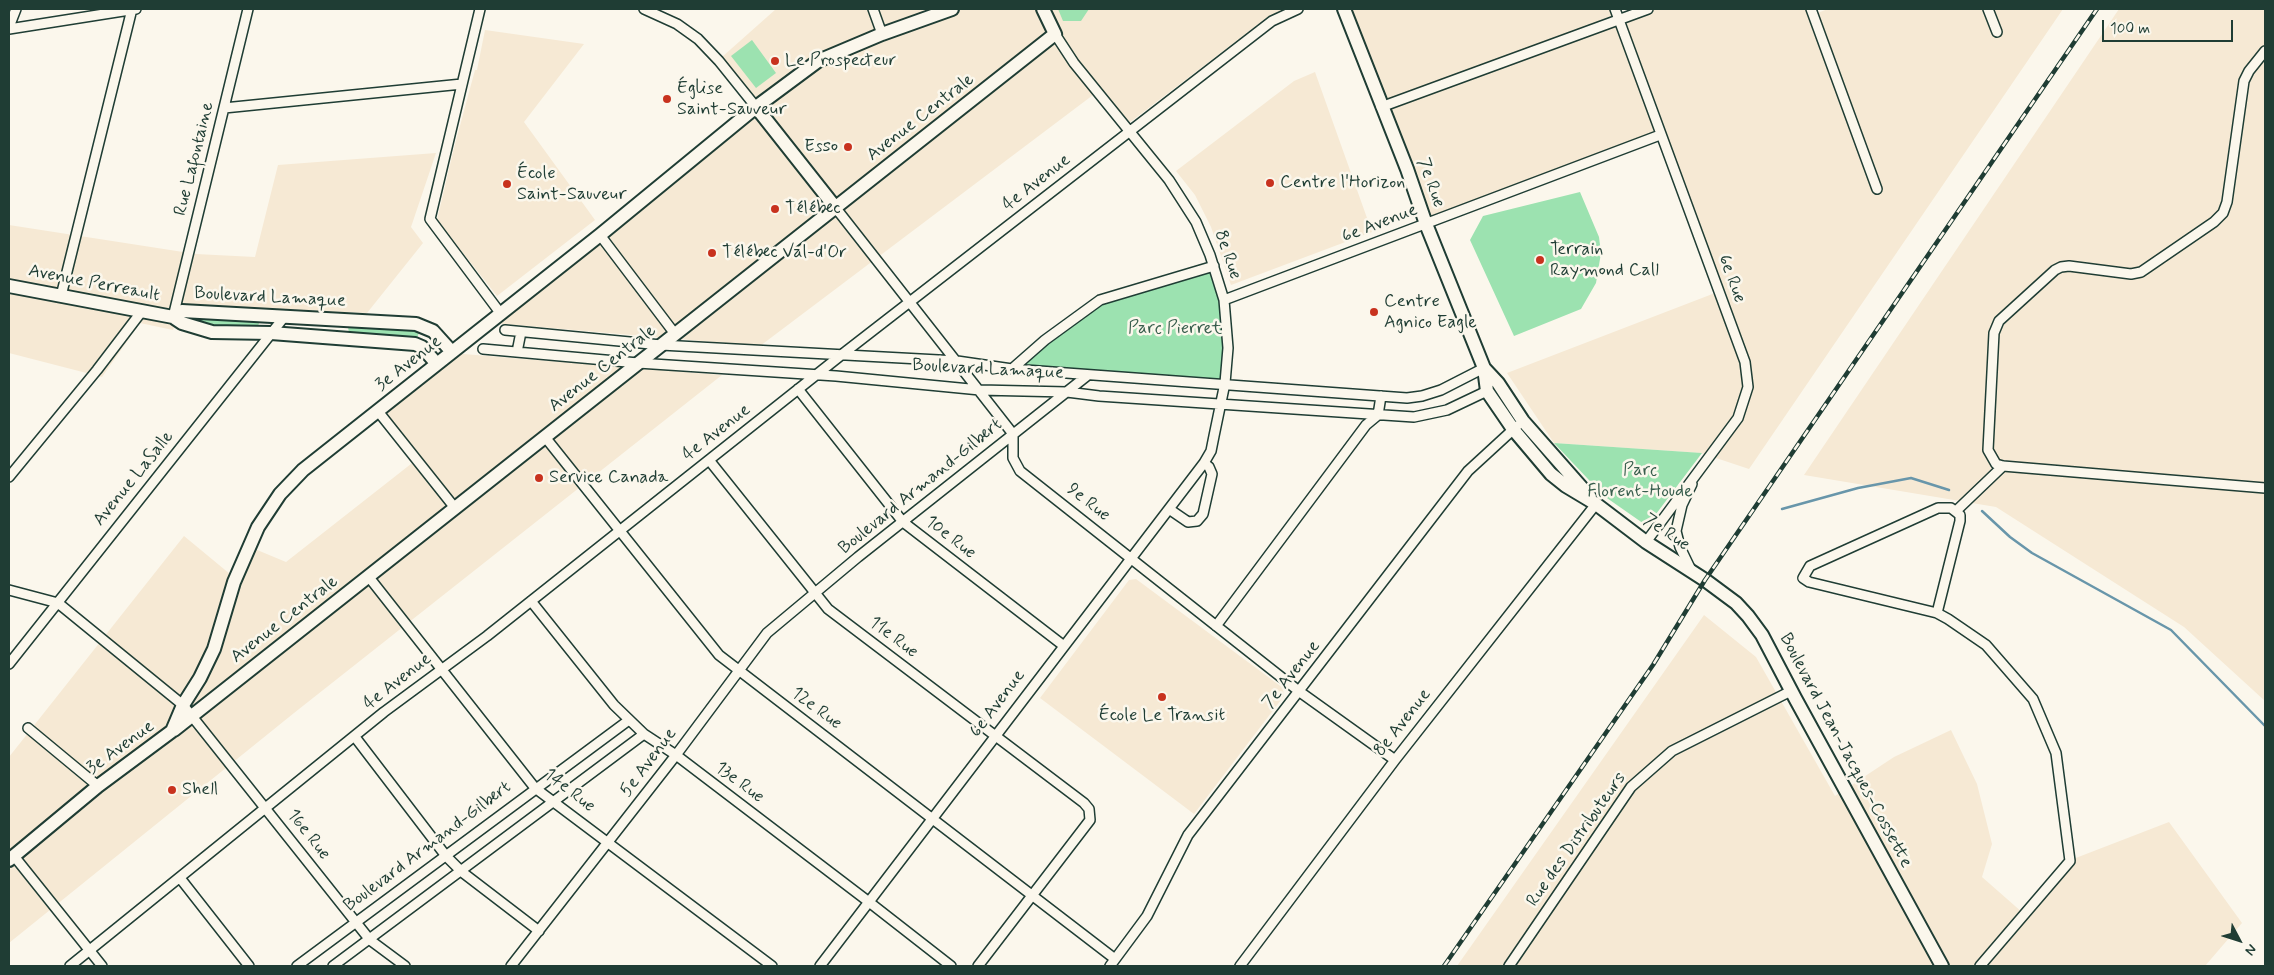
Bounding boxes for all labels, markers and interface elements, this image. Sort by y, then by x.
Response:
scale bar [2104,10,2235,42]
text: 100 m [2110,19,2150,39]
place label: Le Prospecteur [785,50,896,72]
marker: Le Prospecteur [769,55,781,67]
street label: Avenue Centrale [863,69,979,167]
place label: Église Saint-Sauveur [677,78,787,120]
marker: Église Saint-Sauveur [661,93,673,105]
street label: Rue Lafontaine [170,100,220,218]
place label: Esso [804,136,838,158]
marker: Esso [842,141,854,153]
street label: 4e Avenue [999,150,1075,216]
street label: 7e Rue [1411,155,1449,211]
place label: École Saint-Sauveur [517,163,627,205]
place label: Centre l'Horizon [1280,172,1405,194]
marker: Centre l'Horizon [1264,177,1276,189]
marker: École Saint-Sauveur [501,178,513,190]
place label: Télébec [785,198,841,220]
street label: 6e Avenue [1339,200,1421,248]
marker: Télébec [769,203,781,215]
street label: 8e Rue [1209,228,1245,282]
place label: Terrain Raymond Call [1550,239,1659,282]
place label: Télébec Val-d'Or [722,242,847,264]
marker: Télébec Val-d'Or [706,247,718,259]
street label: 6e Rue [1712,252,1750,306]
marker: Terrain Raymond Call [1534,254,1546,266]
street label: Avenue Perreault [26,261,162,307]
street label: Boulevard Lamaque [194,283,346,313]
place label: Centre Agnico Eagle [1384,291,1477,334]
marker: Centre Agnico Eagle [1368,306,1380,318]
park label: Parc Pierret [1128,318,1222,340]
street label: Avenue Centrale [545,320,661,418]
street label: 3e Avenue [372,331,446,397]
street label: Boulevard Lamaque [912,355,1064,385]
street label: 4e Avenue [679,400,755,466]
street label: Boulevard Armand-Gilbert [835,414,1007,560]
street label: Avenue LaSalle [89,427,179,531]
park label: Parc Florent-Houde [1587,460,1693,502]
place label: Service Canada [549,467,668,489]
marker: Service Canada [533,472,545,484]
street label: 9e Rue [1062,479,1114,527]
street label: 7e Rue [1639,510,1693,556]
street label: 10e Rue [920,511,980,565]
street label: Avenue Centrale [227,571,343,669]
street label: 11e Rue [864,612,922,664]
street label: Boulevard Jean-Jacques-Cossette [1774,630,1916,872]
street label: 7e Avenue [1259,636,1325,714]
street label: 4e Avenue [360,649,436,715]
street label: 6e Avenue [966,666,1030,742]
street label: 12e Rue [786,683,846,735]
street label: 8e Avenue [1370,685,1436,761]
marker: École Le Transit [1156,691,1168,703]
place label: École Le Transit [1099,705,1225,727]
street label: 3e Avenue [83,716,159,780]
street label: 5e Avenue [616,724,682,802]
street label: 13e Rue [710,757,768,809]
street label: 14e Rue [539,764,599,818]
street label: Rue des Distributeurs [1523,769,1631,911]
street label: Boulevard Armand-Gilbert [340,777,516,917]
place label: Shell [182,779,218,801]
marker: Shell [166,784,178,796]
street label: 16e Rue [281,805,335,865]
north arrow [2214,915,2264,965]
text: N [2241,940,2260,959]

